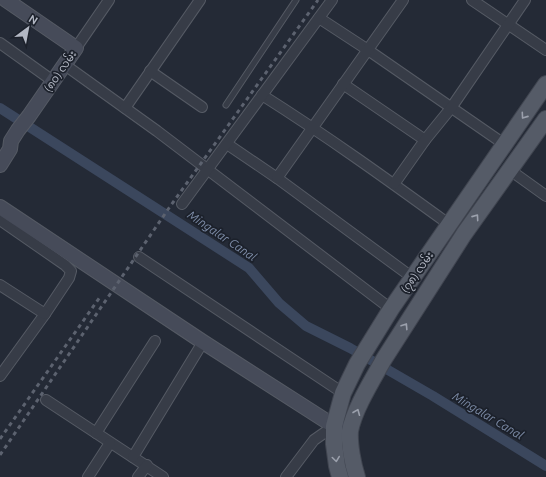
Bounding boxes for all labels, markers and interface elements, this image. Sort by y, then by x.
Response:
north arrow [8,8,48,48]
text: N [27,12,40,27]
street label: (၈၀) လမ်း [41,47,79,94]
one-way arrow [521,112,529,119]
water label: Mingalar Canal [185,208,260,264]
one-way arrow [471,215,478,222]
street label: (၇၈) လမ်း [398,248,438,297]
one-way arrow [400,323,408,330]
water label: Mingalar Canal [451,389,526,442]
one-way arrow [352,408,360,416]
one-way arrow [331,456,340,462]

